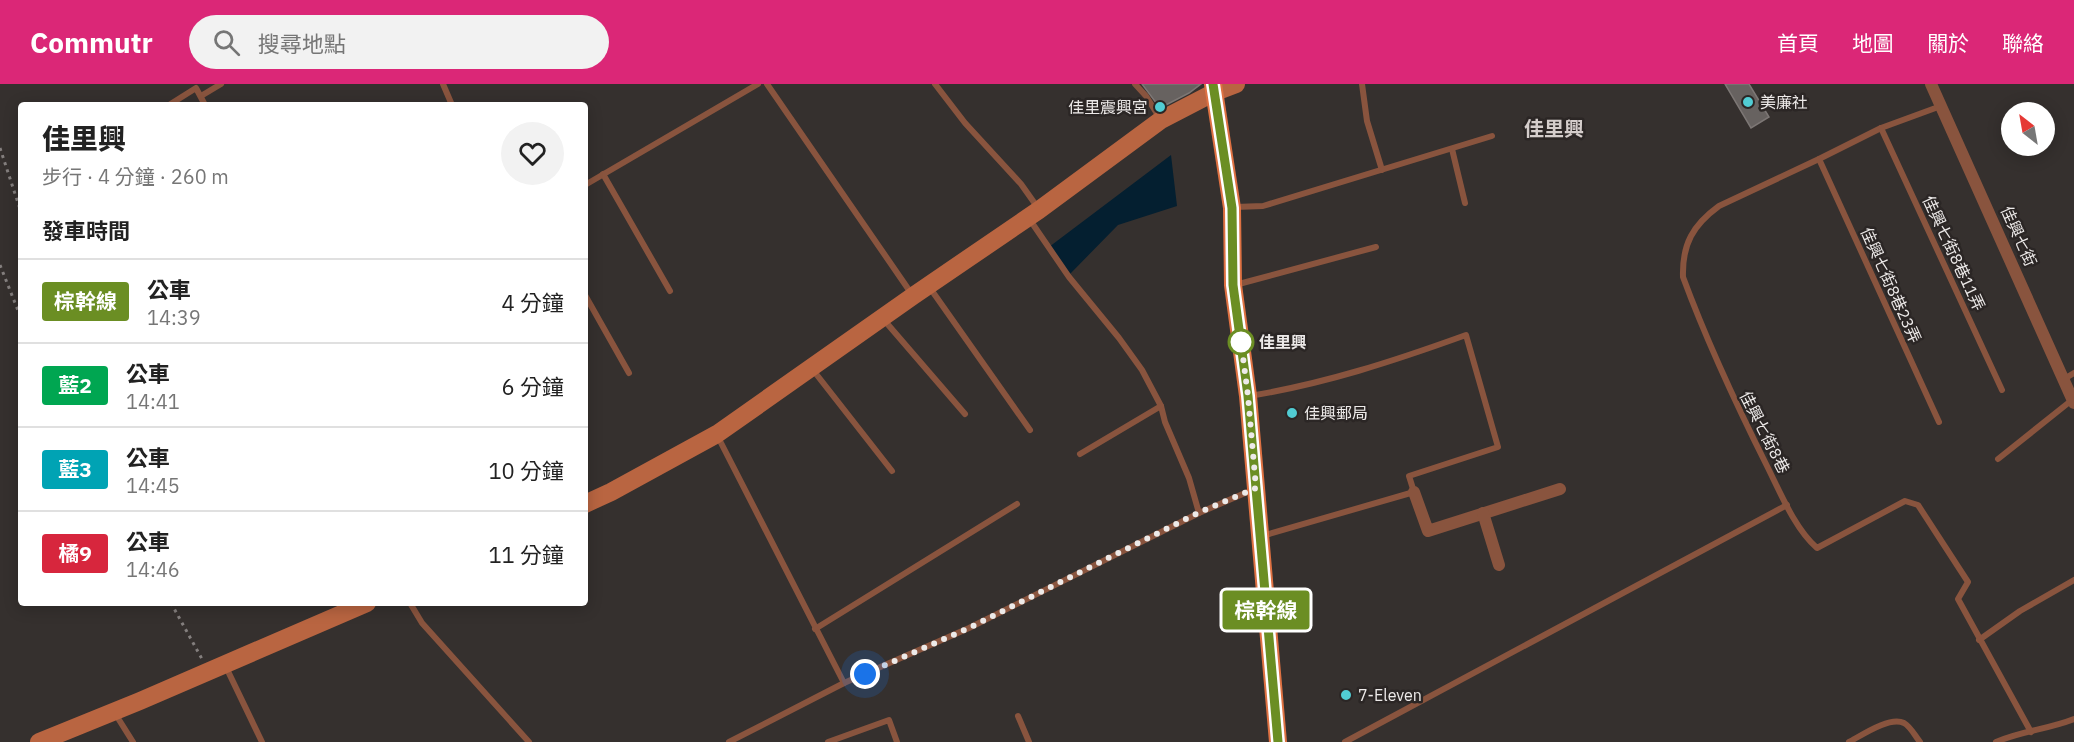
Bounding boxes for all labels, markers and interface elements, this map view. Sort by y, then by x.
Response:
search box [189,15,609,69]
text: Commutr [30,24,153,61]
icon: search [210,26,243,59]
text: 搜尋地點 [258,29,346,58]
text: 首頁 [1777,29,1819,57]
text: 地圖 [1852,29,1894,57]
text: 關於 [1927,29,1969,57]
text: 聯絡 [2002,29,2044,57]
place label: 美廉社 [1760,92,1808,112]
marker: 美廉社 [1741,95,1755,109]
place label: 佳里震興宮 [1068,97,1148,117]
marker: 佳里震興宮 [1153,100,1167,114]
north arrow [2001,102,2055,156]
map controls [2001,102,2055,156]
district label: 佳里興 [1524,115,1584,142]
text: 佳里興 [42,120,126,157]
button: heart [501,122,564,185]
text: 步行 · 4 分鐘 · 260 m [42,163,229,190]
street label: 佳興七街8巷11弄 [1919,192,1989,314]
street label: 佳興七街 [1997,203,2041,269]
text: 發車時間 [42,216,130,245]
street label: 佳興七街8巷23弄 [1856,224,1926,346]
text: 公車 [147,275,191,304]
text: 棕幹線 [54,287,117,315]
text: 4 分鐘 [502,288,564,317]
text: 14:39 [147,304,201,331]
marker: 佳里興 [1228,329,1254,355]
place label: 佳里興 [1259,332,1307,352]
text: 公車 [126,359,170,388]
text: 藍2 [58,371,92,399]
text: 6 分鐘 [502,372,564,401]
text: 14:41 [126,388,180,415]
street label: 佳興七街8巷 [1736,388,1794,476]
place label: 佳興郵局 [1304,403,1368,423]
marker: 佳興郵局 [1285,406,1299,420]
text: 公車 [126,443,170,472]
text: 藍3 [58,455,92,483]
text: 10 分鐘 [488,456,564,485]
text: 14:45 [126,472,180,499]
text: 公車 [126,527,170,556]
text: 橘9 [58,539,92,567]
text: 11 分鐘 [488,540,564,569]
text: 14:46 [126,556,180,583]
line badge: 棕幹線 [1232,590,1300,630]
text: 棕幹線 [1235,596,1298,624]
your location [850,659,880,689]
place label: 7-Eleven [1358,685,1422,705]
marker: 7-Eleven [1339,688,1353,702]

